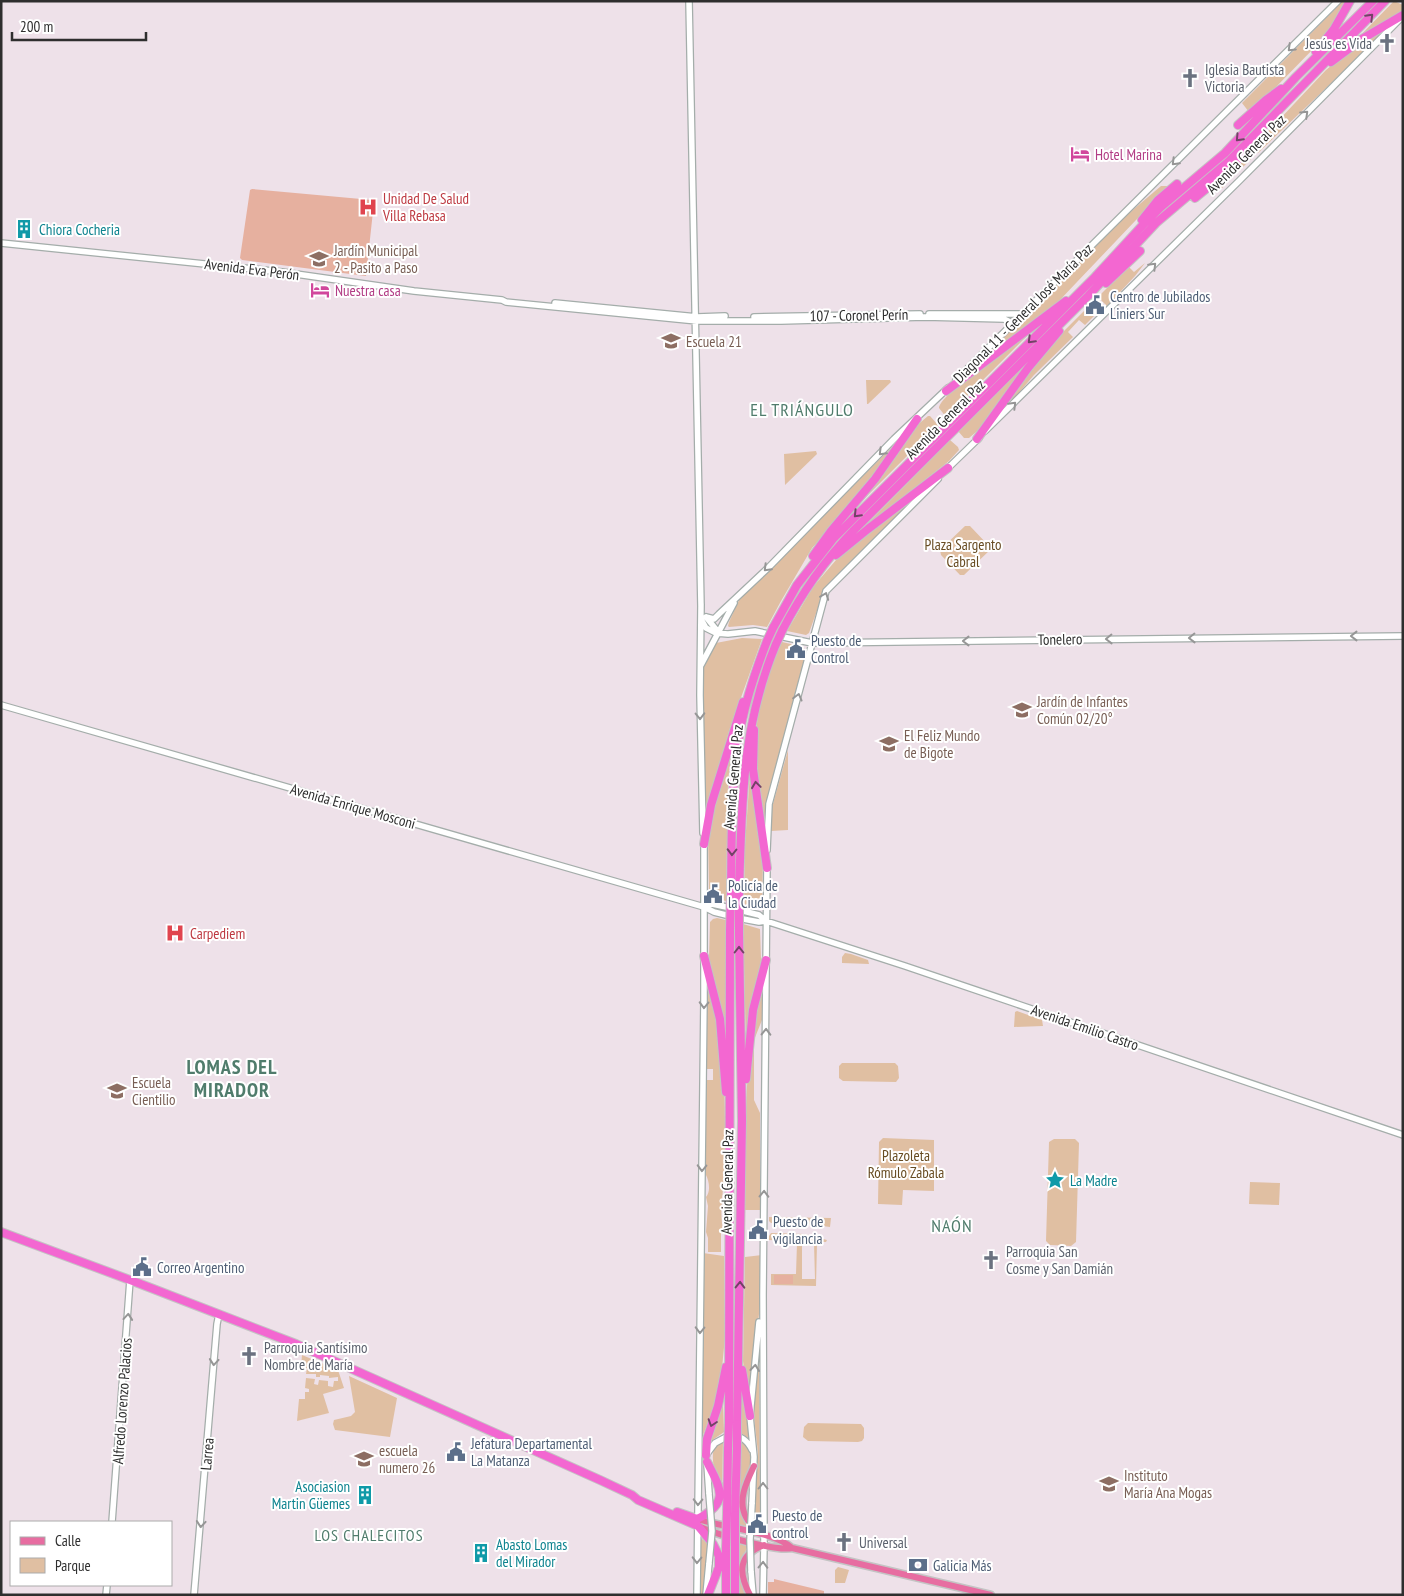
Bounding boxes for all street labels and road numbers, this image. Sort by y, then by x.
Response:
street label: Avenida General Paz [1202,110,1290,198]
street label: Diagonal 11 - General José María Paz [949,239,1097,387]
street label: Avenida Eva Perón [204,254,300,284]
street label: 107 - Coronel Perín [810,305,908,325]
street label: Avenida General Paz [901,375,989,463]
street label: Tonelero [1037,629,1083,649]
street label: Avenida General Paz [719,724,747,830]
street label: Avenida Enrique Mosconi [288,779,418,833]
street label: Avenida Emilio Castro [1029,1000,1141,1054]
street label: Avenida General Paz [717,1129,737,1235]
street label: Alfredo Lorenzo Palacios [108,1337,136,1465]
street label: Larrea [196,1437,218,1471]

